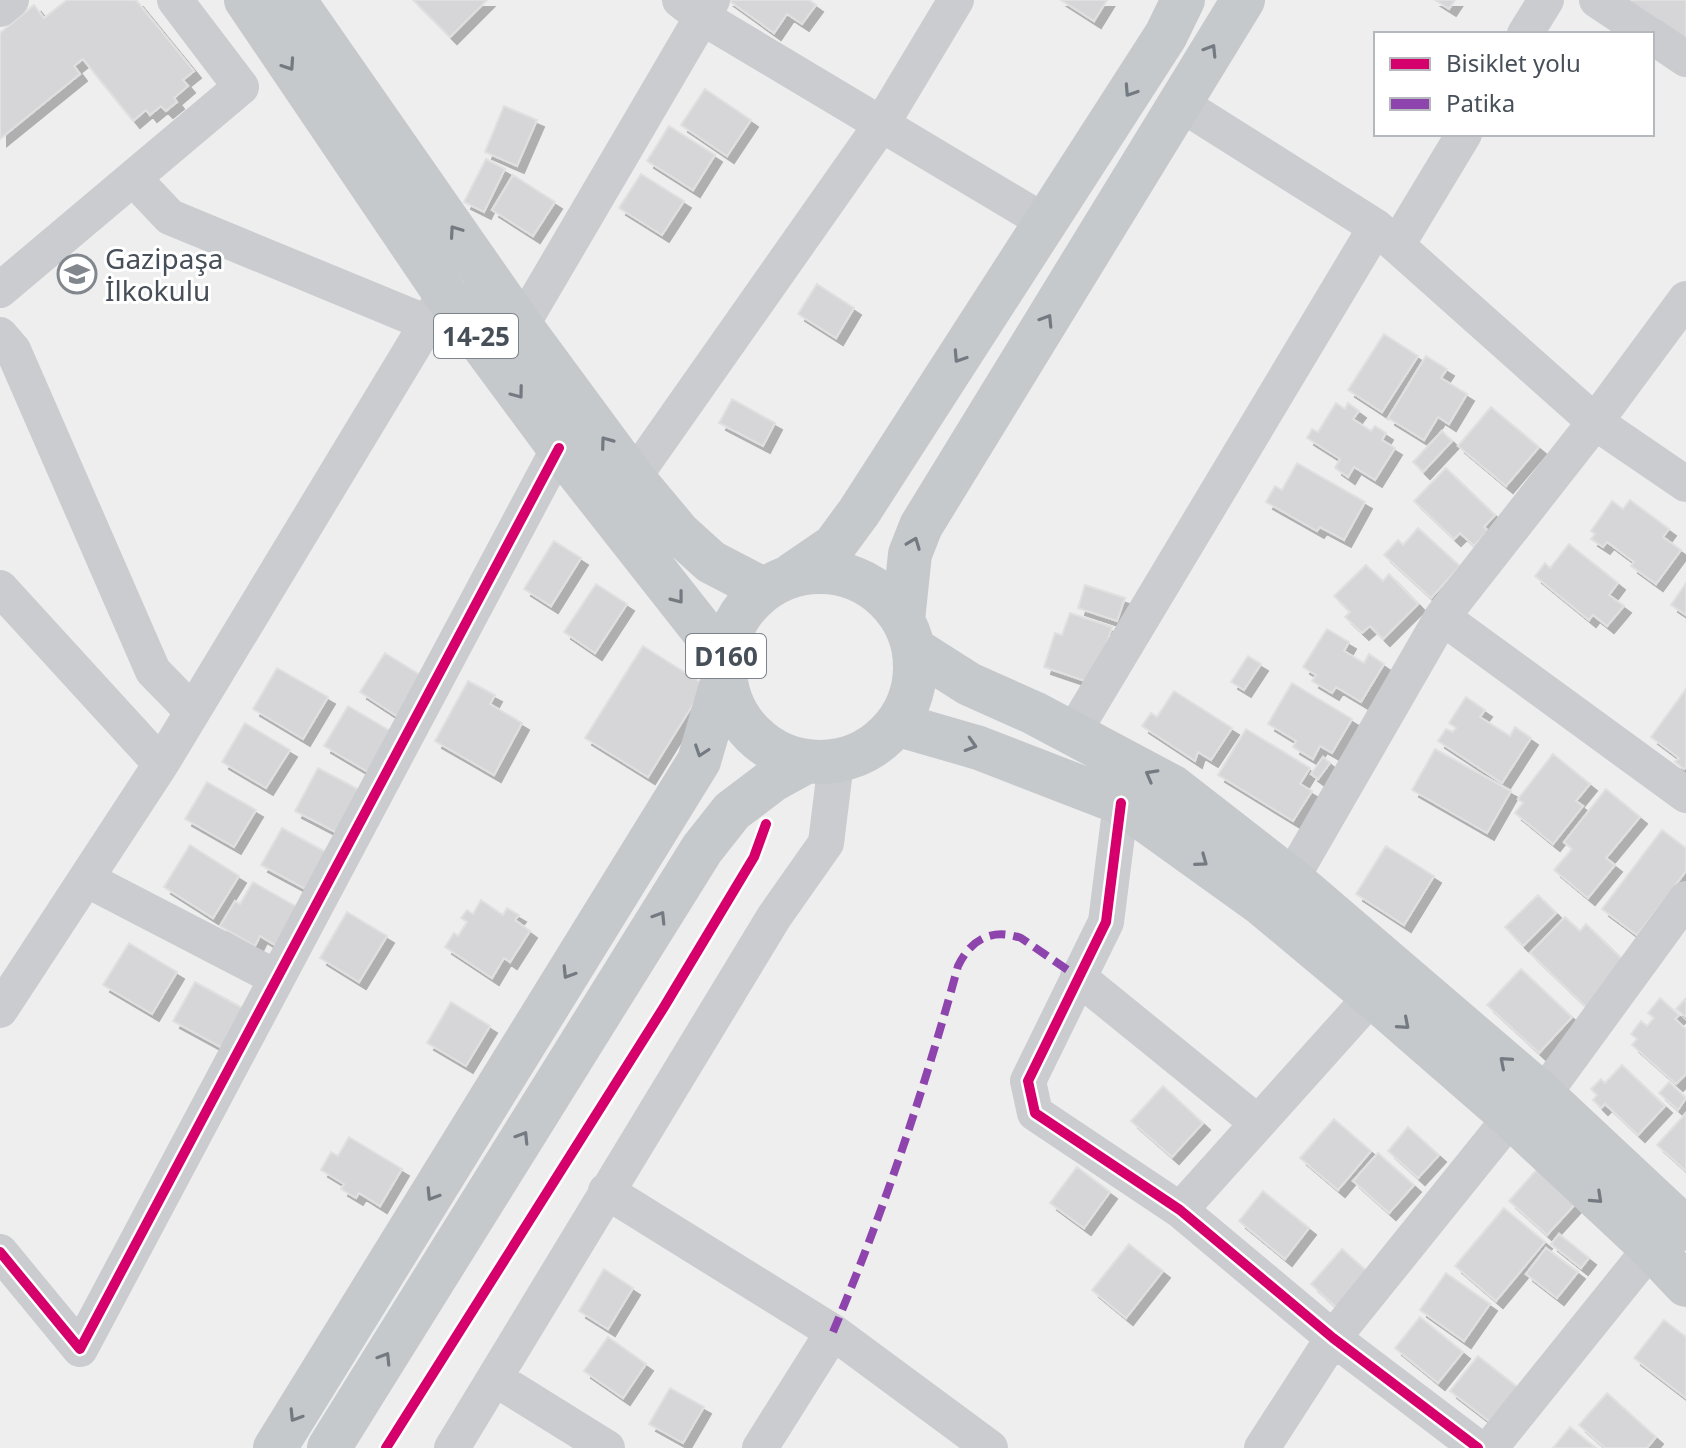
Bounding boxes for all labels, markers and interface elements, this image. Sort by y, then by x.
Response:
legend [1374,32,1654,136]
one-way arrow [1202,44,1217,59]
text: Bisiklet yolu [1446,46,1581,79]
one-way arrow [279,56,294,70]
one-way arrow [1124,83,1139,97]
text: Patika [1446,86,1515,119]
one-way arrow [450,226,465,240]
place label: Gazipaşa İlkokulu [105,239,224,309]
school or university icon: Gazipaşa İlkokulu [56,253,98,295]
road number: 14-25 [434,314,518,358]
one-way arrow [1038,314,1053,329]
one-way arrow [953,348,968,363]
one-way arrow [509,384,523,398]
one-way arrow [602,437,616,451]
one-way arrow [904,537,921,551]
one-way arrow [668,589,682,604]
road number: D160 [686,634,766,678]
one-way arrow [964,736,978,752]
one-way arrow [695,743,711,757]
one-way arrow [1145,770,1159,785]
one-way arrow [1193,851,1207,866]
one-way arrow [650,911,666,926]
one-way arrow [563,965,578,979]
one-way arrow [1395,1014,1410,1029]
one-way arrow [1499,1058,1514,1072]
one-way arrow [513,1132,528,1146]
one-way arrow [426,1186,441,1201]
one-way arrow [1588,1188,1603,1202]
one-way arrow [376,1352,391,1367]
one-way arrow [290,1407,305,1422]

